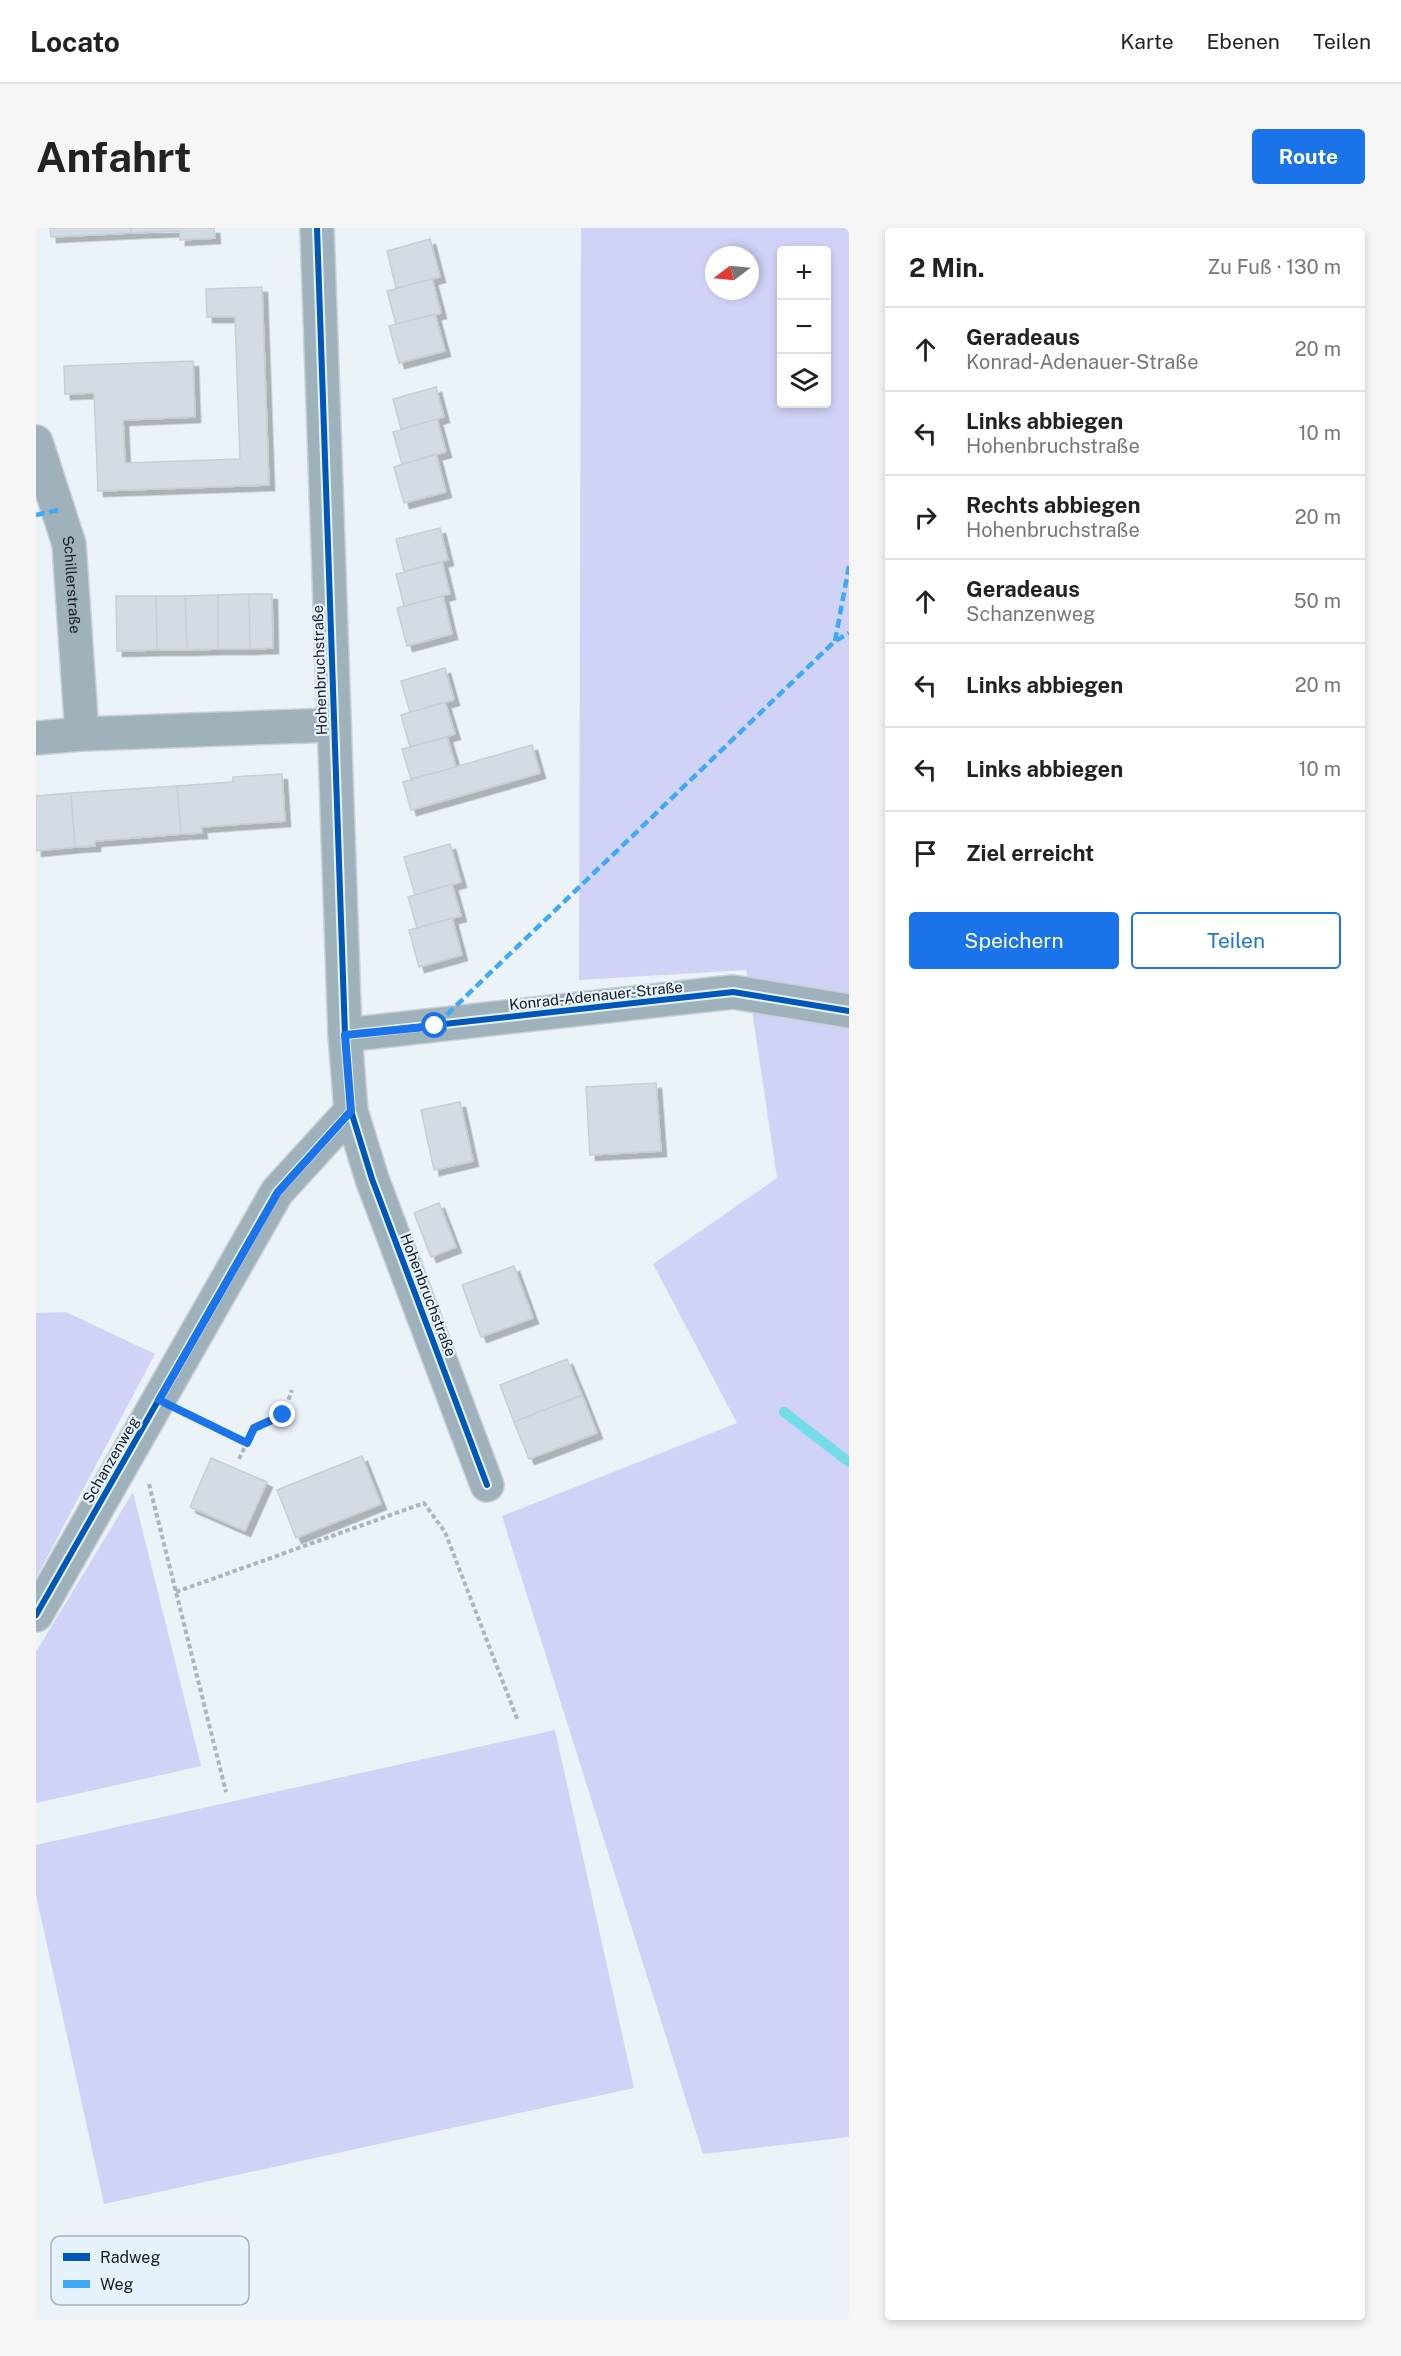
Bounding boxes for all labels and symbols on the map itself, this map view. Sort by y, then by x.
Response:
north arrow [705,246,759,300]
street label: Schillerstraße [59,533,84,634]
street label: Hohenbruchstraße [309,605,330,735]
street label: Konrad-Adenauer-Straße [508,978,684,1013]
route start [421,1012,447,1038]
street label: Hohenbruchstraße [397,1231,460,1359]
route end [269,1401,295,1427]
street label: Schanzenweg [79,1413,142,1506]
legend [51,2236,249,2305]
text: Radweg [100,2248,160,2267]
text: Weg [100,2275,134,2294]

